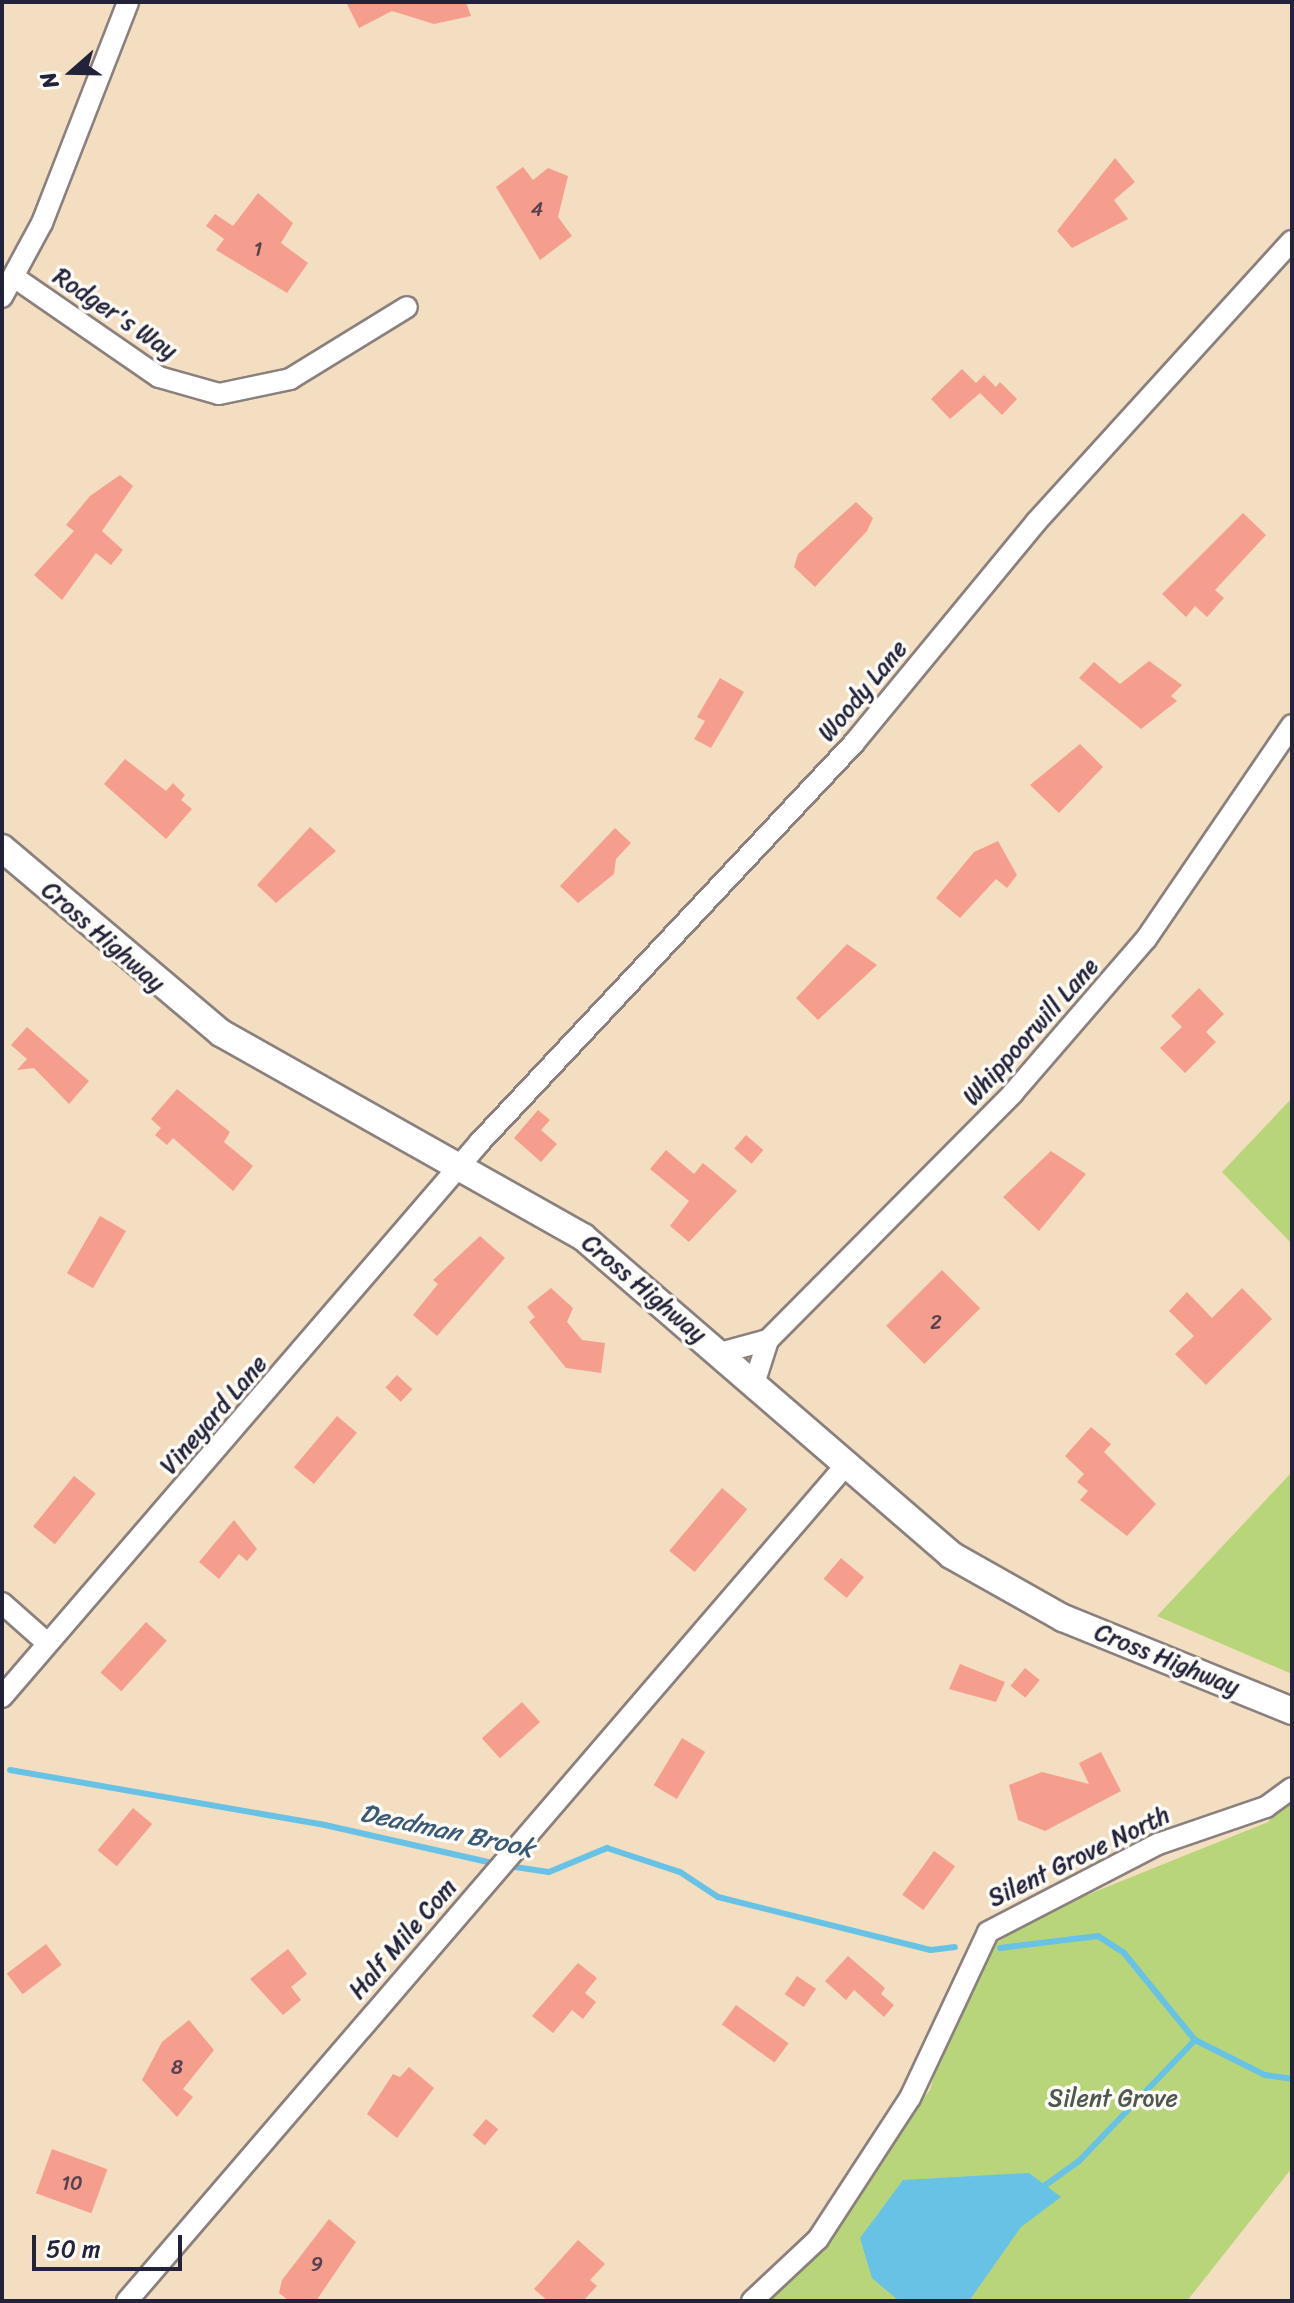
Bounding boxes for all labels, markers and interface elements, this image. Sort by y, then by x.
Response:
north arrow [32,32,112,112]
text: N [28,67,70,94]
house number: 4 [531,197,543,221]
house number: 1 [254,237,262,261]
street label: Rodger's Way [48,262,182,366]
street label: Woody Lane [813,635,913,747]
street label: Cross Highway [36,876,170,998]
street label: Whippoorwill Lane [957,952,1105,1112]
street label: Cross Highway [576,1229,712,1349]
house number: 2 [930,1310,942,1334]
street label: Vineyard Lane [155,1350,273,1480]
street label: Cross Highway [1090,1618,1244,1702]
water label: Deadman Brook [357,1797,537,1865]
street label: Silent Grove North [984,1801,1174,1913]
street label: Half Mile Com [343,1873,463,2005]
house number: 8 [171,2055,183,2079]
park label: Silent Grove [1048,2085,1178,2113]
house number: 10 [61,2171,83,2195]
scale bar [36,2219,186,2269]
text: 50 m [46,2228,101,2270]
house number: 9 [311,2252,323,2276]

